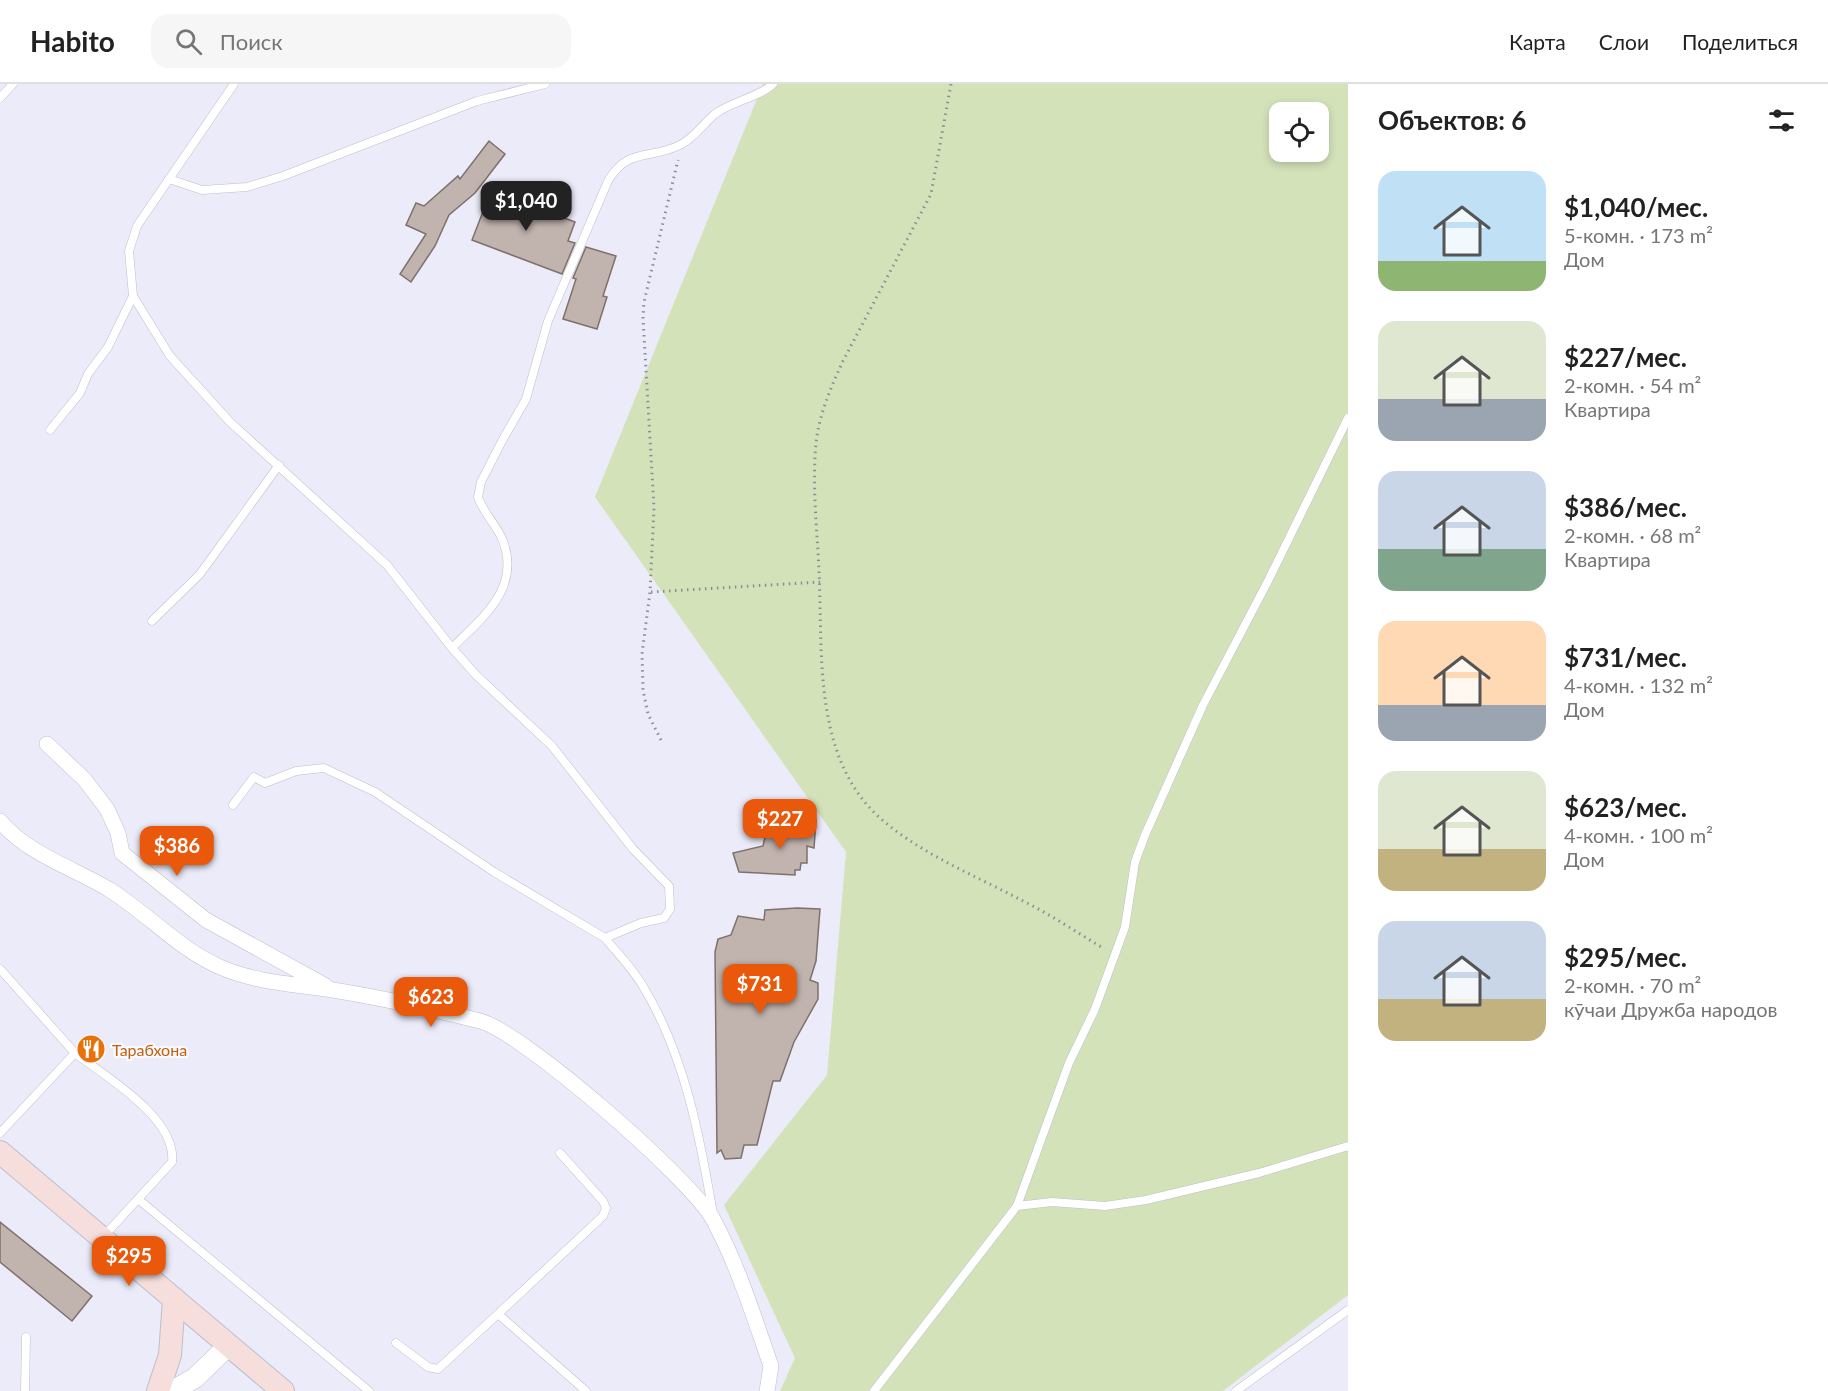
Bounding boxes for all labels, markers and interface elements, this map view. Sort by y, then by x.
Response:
search box [151,14,571,68]
text: Habito [30,24,115,58]
icon: search [172,25,205,58]
text: Поиск [220,28,283,55]
text: Карта [1509,29,1566,54]
text: Слои [1599,29,1649,54]
text: Поделиться [1682,29,1798,54]
map controls [1269,102,1329,162]
button: locate [1269,102,1329,162]
text: Объектов: 6 [1378,104,1526,136]
icon: filters [1765,104,1798,137]
pin: $1,040 [477,181,575,232]
text: $1,040 [495,188,557,212]
text: $1,040/мес. [1564,191,1708,223]
icon: home [1426,195,1498,267]
text: 5-комн. · 173 m² [1564,223,1713,247]
text: Дом [1564,247,1605,271]
text: $227/мес. [1564,341,1687,373]
icon: home [1426,345,1498,417]
text: 2-комн. · 54 m² [1564,373,1701,397]
text: Квартира [1564,397,1651,421]
text: $386/мес. [1564,491,1687,523]
icon: home [1426,495,1498,567]
text: 2-комн. · 68 m² [1564,523,1701,547]
text: Квартира [1564,547,1651,571]
text: $731/мес. [1564,641,1687,673]
icon: home [1426,645,1498,717]
text: 4-комн. · 132 m² [1564,673,1713,697]
text: Дом [1564,697,1605,721]
text: $623/мес. [1564,791,1687,823]
icon: home [1426,795,1498,867]
pin: $227 [744,799,816,850]
text: $227 [757,806,803,830]
text: 4-комн. · 100 m² [1564,823,1713,847]
pin: $386 [141,826,213,877]
text: $386 [154,833,200,857]
text: Дом [1564,847,1605,871]
text: $295/мес. [1564,941,1687,973]
icon: home [1426,945,1498,1017]
pin: $731 [724,964,796,1015]
text: $731 [737,971,783,995]
text: 2-комн. · 70 m² [1564,973,1701,997]
pin: $623 [395,977,467,1028]
text: $623 [408,984,454,1008]
text: кӯчаи Дружба народов [1564,997,1777,1021]
restaurant icon: Тарабхона [75,1033,107,1065]
place label: Тарабхона [112,1040,187,1059]
pin: $295 [93,1236,165,1287]
text: $295 [106,1243,152,1267]

